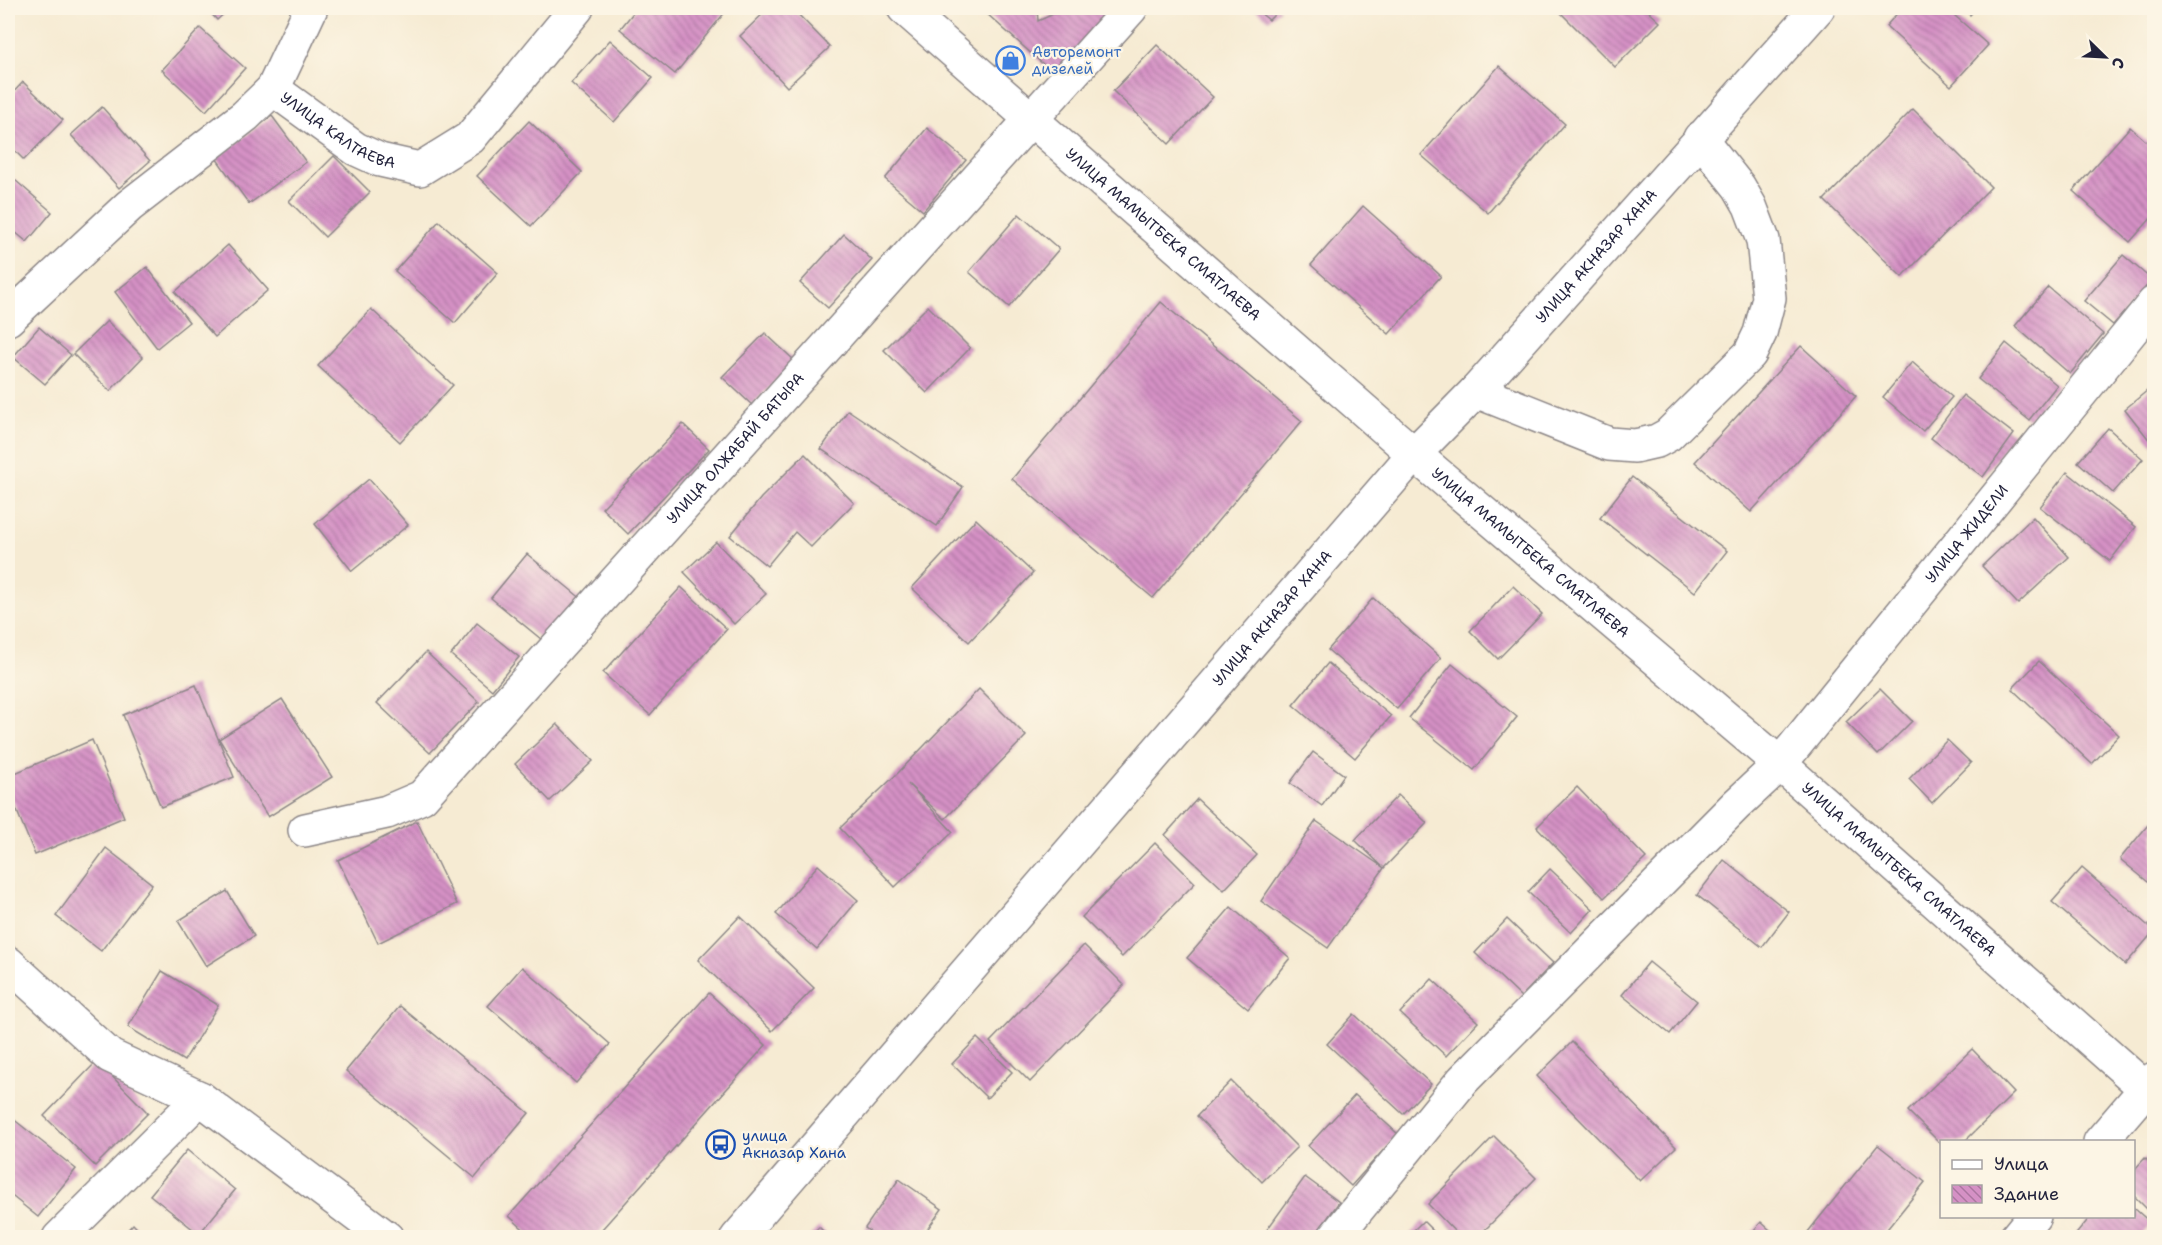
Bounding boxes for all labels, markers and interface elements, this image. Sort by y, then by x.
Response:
north arrow [2075,27,2135,87]
place label: Авторемонт дизелей [1032,42,1122,79]
shop icon: Авторемонт дизелей [995,45,1027,77]
text: С [2107,54,2130,72]
street label: УЛИЦА КАЛТАЕВА [276,87,397,173]
street label: УЛИЦА МАМЫТБЕКА СМАТЛАЕВА [1061,144,1265,325]
street label: УЛИЦА АКНАЗАР ХАНА [1531,185,1662,327]
street label: УЛИЦА ОЛЖАБАЙ БАТЫРА [662,368,809,528]
street label: УЛИЦА МАМЫТБЕКА СМАТЛАЕВА [1427,463,1633,642]
street label: УЛИЦА ЖИДЕЛИ [1921,481,2013,587]
street label: УЛИЦА АКНАЗАР ХАНА [1208,546,1337,690]
street label: УЛИЦА МАМЫТБЕКА СМАТЛАЕВА [1798,778,2000,961]
place label: улица Акназар Хана [742,1126,847,1163]
bus stop icon: улица Акназар Хана [705,1129,737,1161]
legend [1940,1140,2135,1218]
text: Улица [1994,1152,2048,1176]
text: Здание [1994,1182,2059,1206]

